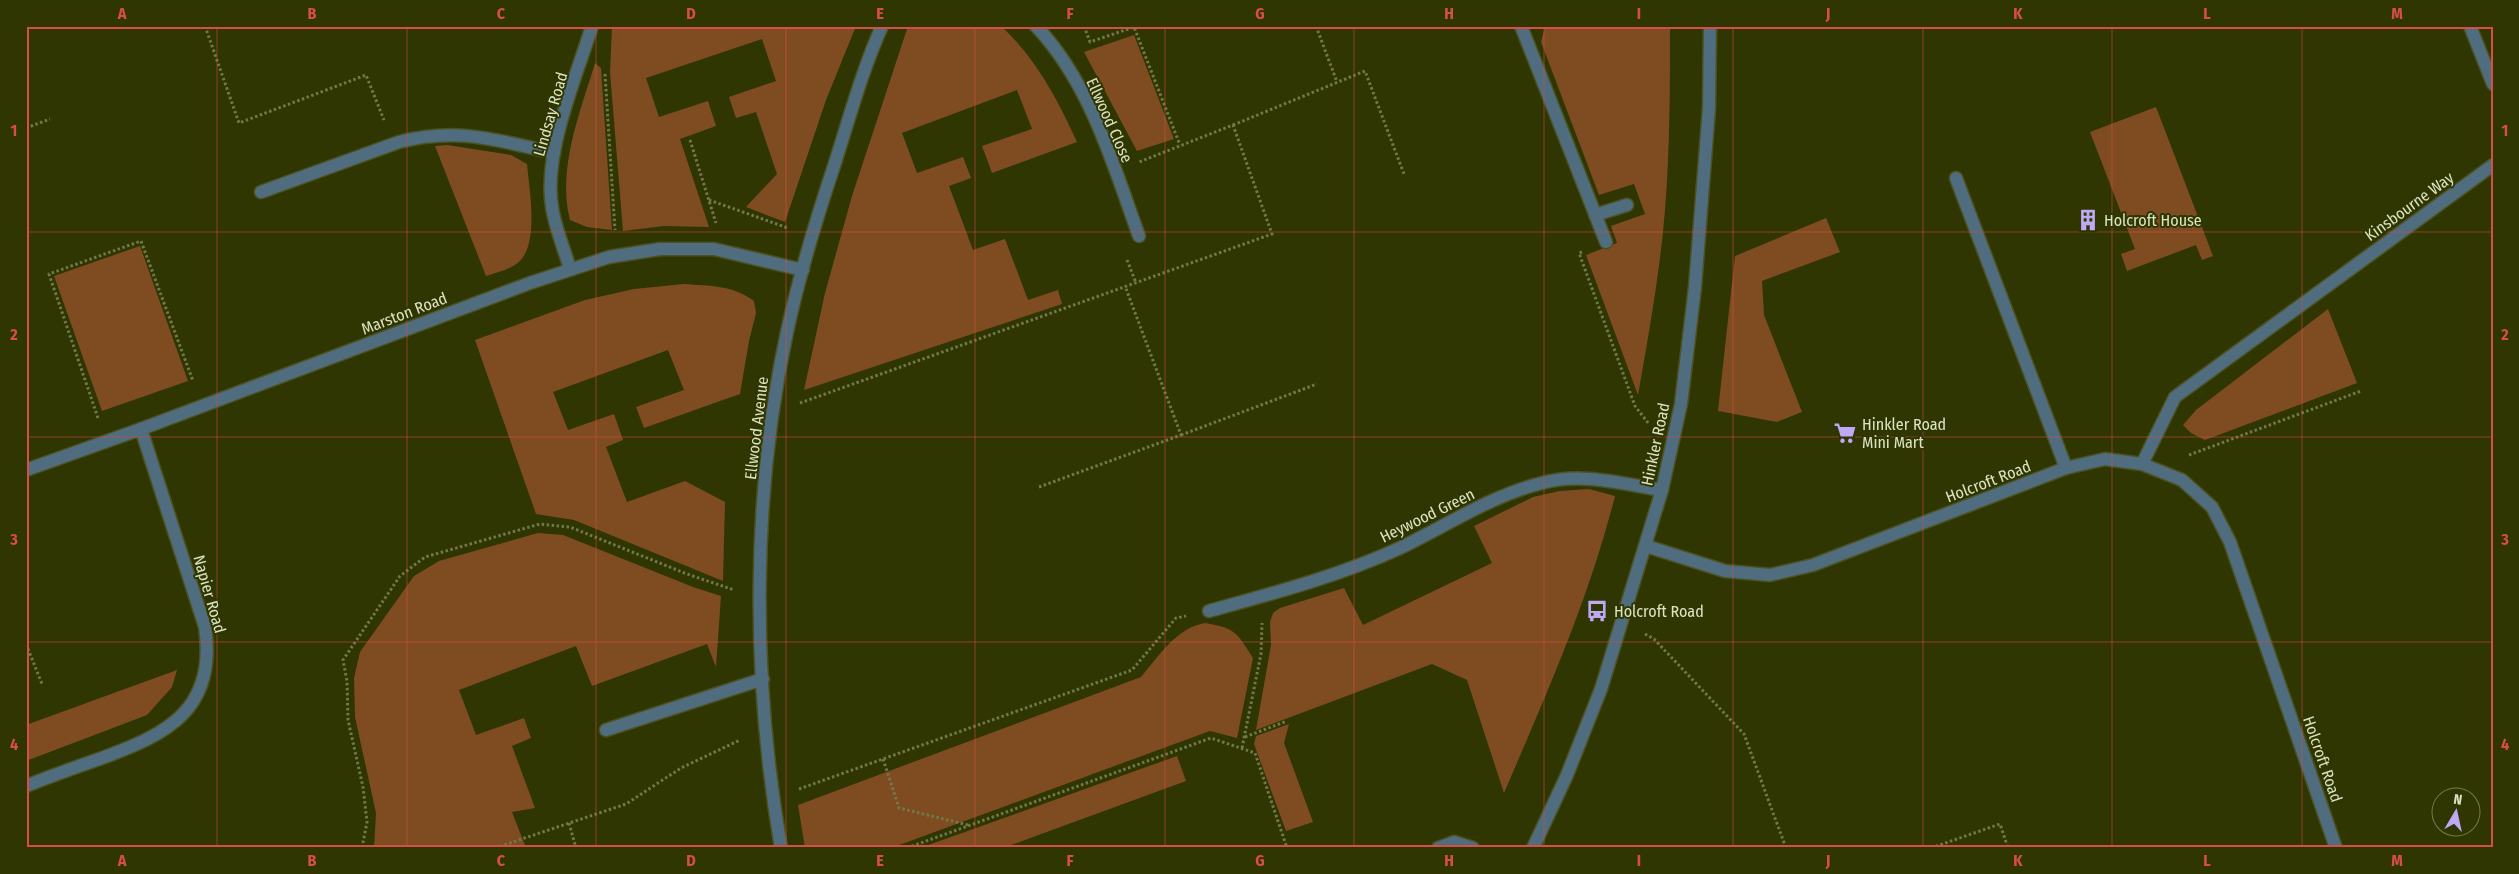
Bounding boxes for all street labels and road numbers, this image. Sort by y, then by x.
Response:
street label: Lindsay Road [529,70,572,158]
street label: Ellwood Close [1082,75,1137,166]
street label: Kinsbourne Way [2361,167,2458,245]
street label: Marston Road [359,288,450,338]
street label: Ellwood Avenue [741,375,772,481]
street label: Hinkler Road [1637,401,1674,487]
street label: Holcroft Road [1943,457,2033,506]
street label: Heywood Green [1377,484,1478,547]
street label: Napier Road [189,553,230,635]
street label: Holcroft Road [2299,714,2346,805]

